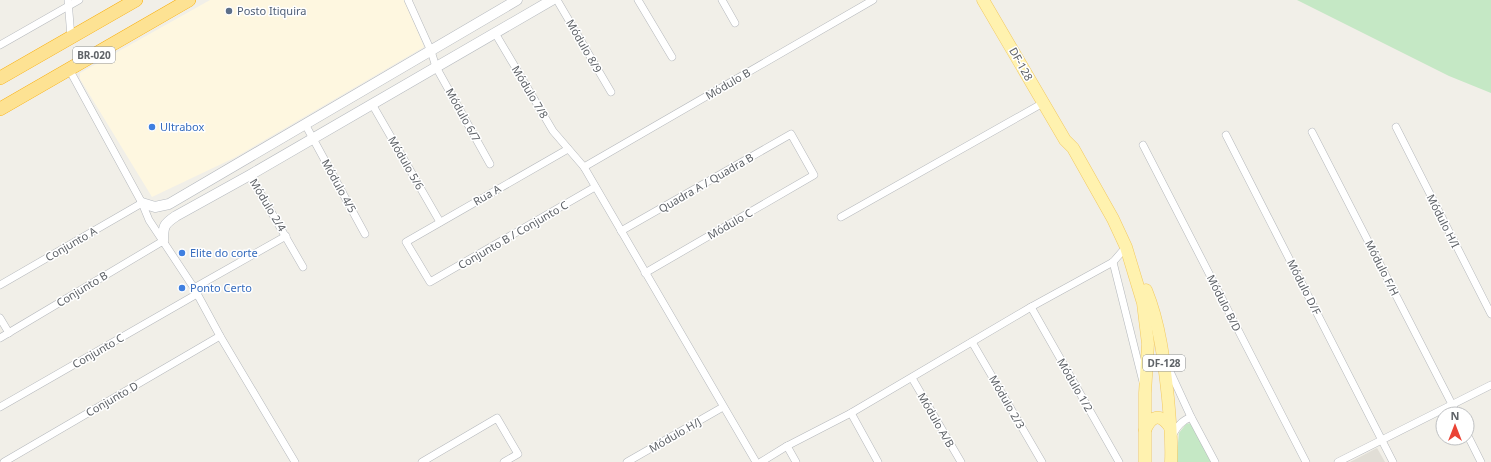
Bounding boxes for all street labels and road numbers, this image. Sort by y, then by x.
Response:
street label: Módulo 8/9 [563,16,606,75]
street label: DF-128 [1006,44,1037,83]
road number: BR-020 [73,47,115,63]
street label: Módulo 7/8 [509,62,552,121]
street label: Módulo B [702,65,753,102]
street label: Módulo 6/7 [443,85,484,144]
street label: Módulo 5/6 [385,133,428,192]
street label: Quadra A / Quadra B [656,149,756,216]
street label: Módulo 4/5 [319,156,360,215]
street label: Módulo 2/4 [247,175,290,235]
street label: Rua A [470,180,504,208]
street label: Módulo H/I [1423,191,1464,250]
street label: Conjunto B / Conjunto C [455,197,570,272]
street label: Módulo C [705,205,755,242]
street label: Conjunto A [42,222,100,264]
street label: Módulo F/H [1362,237,1403,298]
street label: Módulo D/F [1284,256,1325,317]
street label: Conjunto B [53,267,110,310]
street label: Módulo B/D [1204,272,1245,334]
street label: Conjunto C [69,330,126,371]
street label: Módulo 1/2 [1054,355,1097,414]
road number: DF-128 [1143,355,1185,371]
street label: Módulo 2/3 [986,372,1029,431]
street label: Conjunto D [83,377,141,420]
street label: Módulo A/B [915,390,958,450]
street label: Módulo H/J [646,414,704,456]

